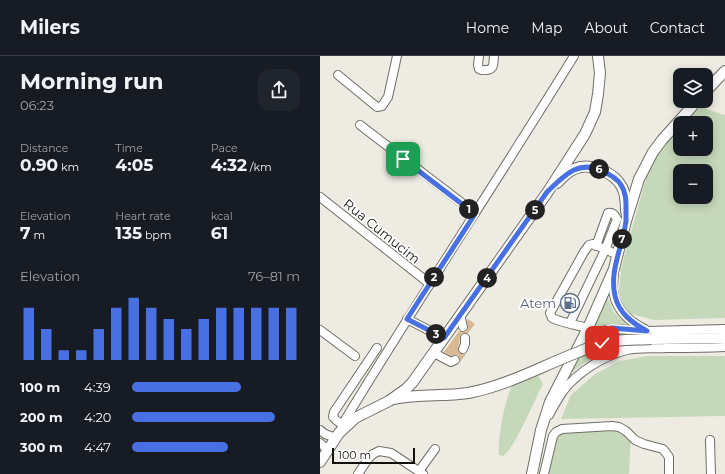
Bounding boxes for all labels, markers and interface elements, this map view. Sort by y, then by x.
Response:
text: Milers [20,16,80,39]
text: Home [466,19,509,37]
text: Map [531,19,562,37]
text: About [584,19,628,37]
text: Contact [650,19,705,37]
text: Morning run [20,68,163,95]
map controls [673,68,713,204]
button: layers [673,68,713,108]
button: share [258,69,300,111]
text: 06:23 [20,97,54,113]
button: + [673,116,713,156]
text: Distance [20,141,68,155]
text: Time [115,141,143,155]
text: Pace [211,141,238,155]
pin [386,142,420,176]
icon: arrive [392,148,414,170]
text: 0.90 [20,155,58,175]
text: 4:05 [115,155,153,175]
text: 4:32 [211,155,247,175]
pin: 6 [589,159,609,179]
text: km [58,160,79,174]
text: /km [247,160,272,174]
text: 6 [595,162,603,176]
button: − [673,164,713,204]
street label: Rua Cumucim [340,195,424,267]
pin: 1 [459,199,479,219]
pin: 5 [525,200,545,220]
text: 1 [467,202,471,216]
text: 5 [532,203,538,217]
text: Elevation [20,209,71,223]
text: Heart rate [115,209,171,223]
text: kcal [211,209,233,223]
text: 7 [20,223,31,243]
text: 135 [115,223,142,243]
text: 61 [211,223,228,243]
text: m [31,228,45,242]
text: bpm [142,228,172,242]
pin: 7 [612,229,632,249]
text: 7 [619,232,625,246]
pin: 2 [424,267,444,287]
text: Elevation [20,268,80,284]
text: 76–81 m [248,268,300,284]
pin: 4 [477,268,497,288]
text: 2 [431,270,437,284]
text: 4 [483,271,491,285]
fuel station icon: Atem [559,292,581,314]
place label: Atem [520,295,556,311]
pin: 3 [426,324,446,344]
pin [585,326,619,360]
text: 3 [433,327,439,341]
icon: check [591,332,613,354]
text: 100 m [20,379,60,395]
text: 4:39 [84,379,111,395]
text: 200 m [20,409,63,425]
text: 4:20 [84,409,111,425]
text: 300 m [20,439,63,455]
text: 4:47 [84,439,111,455]
scale bar [332,446,415,465]
text: 100 m [338,448,371,462]

